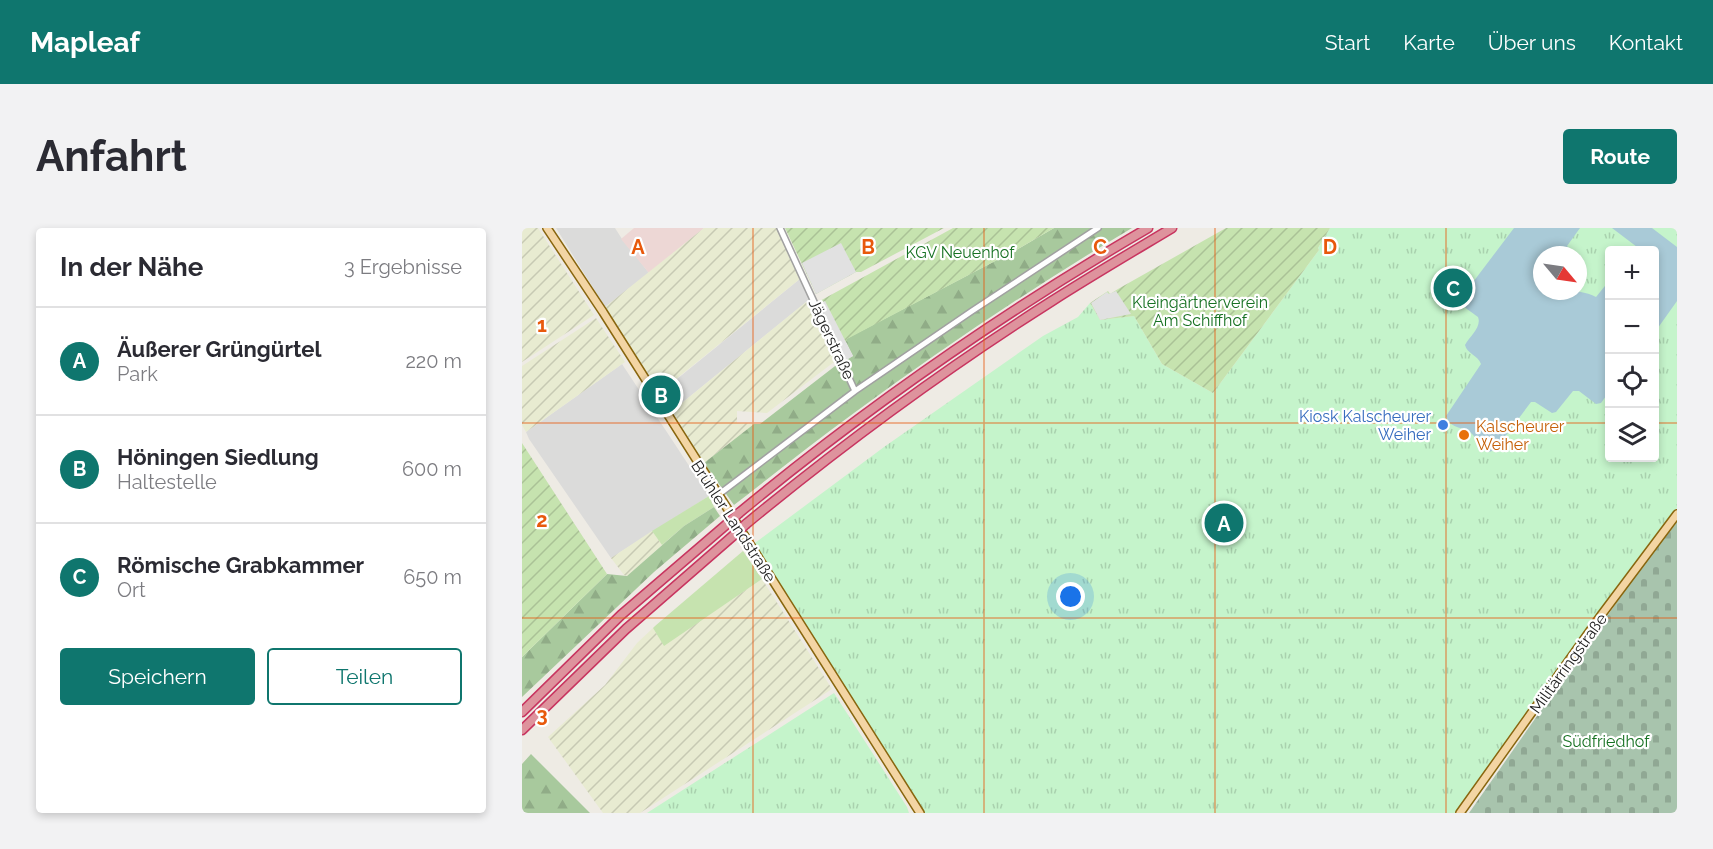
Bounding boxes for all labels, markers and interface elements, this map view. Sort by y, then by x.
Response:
text: Mapleaf [30,26,140,59]
text: Start [1325,30,1370,55]
text: Karte [1403,30,1455,55]
text: Über uns [1488,30,1576,55]
text: Kontakt [1609,30,1683,55]
button: Route [1563,129,1677,184]
text: Anfahrt [36,132,187,181]
text: A [631,235,645,259]
text: B [861,235,875,259]
text: C [1093,235,1107,259]
text: D [1323,235,1337,259]
park label: KGV Neuenhof [906,243,1015,262]
north arrow [1533,246,1587,300]
map controls [1605,246,1659,462]
button: + [1605,246,1659,300]
text: In der Nähe [60,252,203,282]
text: 3 Ergebnisse [344,255,462,279]
pin: C [1434,266,1472,310]
park label: Kleingärtnerverein Am Schiffhof [1132,293,1268,330]
street label: Jägerstraße [805,296,858,383]
button: − [1605,300,1659,354]
text: 1 [537,313,547,337]
text: Äußerer Grüngürtel [117,336,321,362]
text: A [73,349,86,373]
text: 220 m [405,349,462,373]
button: locate [1605,354,1659,408]
text: Park [117,362,158,386]
pin: B [642,372,680,418]
place label: Kiosk Kalscheurer Weiher [1299,407,1431,444]
button: layers [1605,408,1659,462]
place label: Kalscheurer Weiher [1476,417,1565,454]
marker: Kiosk Kalscheurer Weiher [1436,418,1450,432]
marker: Kalscheurer Weiher [1457,428,1471,442]
text: Höningen Siedlung [117,444,319,470]
text: B [73,457,86,481]
text: 600 m [402,457,462,481]
street label: Brühler Landstraße [687,457,780,586]
text: Haltestelle [117,470,217,494]
pin: A [1204,500,1244,546]
text: 2 [536,508,548,532]
text: Römische Grabkammer [117,552,364,578]
text: C [73,565,86,589]
text: 650 m [403,565,462,589]
text: Ort [117,578,146,602]
your location [1056,582,1085,611]
street label: Militärringstraße [1526,610,1611,717]
button: Speichern [60,648,255,705]
button: Teilen [267,648,462,705]
text: 3 [536,703,548,727]
park label: Südfriedhof [1563,732,1650,751]

